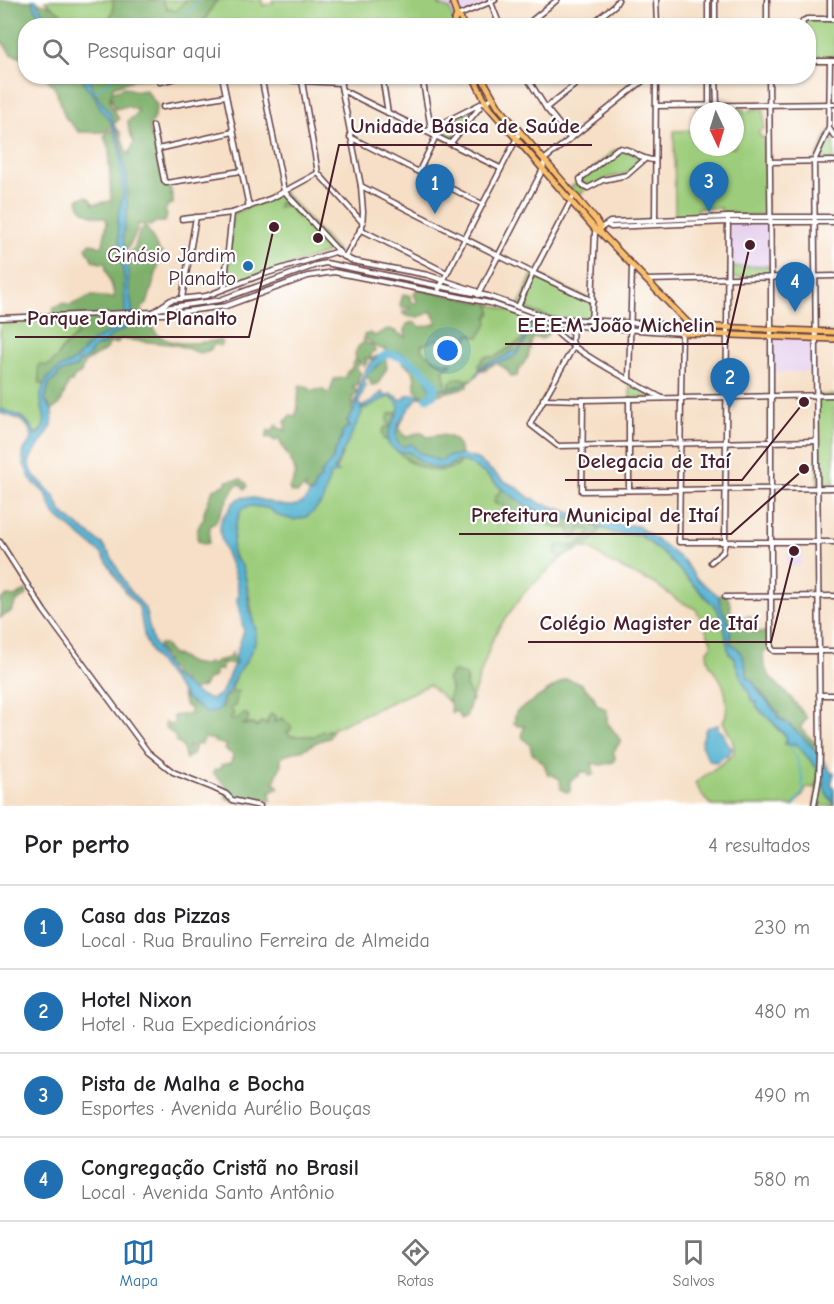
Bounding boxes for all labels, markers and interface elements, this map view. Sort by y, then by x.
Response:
search box [18,18,816,84]
icon: search [39,35,72,68]
text: Pesquisar aqui [87,38,222,64]
north arrow [690,102,744,156]
callout: Unidade Básica de Saúde [339,106,592,145]
text: Unidade Básica de Saúde [350,114,580,138]
pin: 3 [690,162,728,212]
pin: 1 [416,164,454,214]
place label: Ginásio Jardim Planalto [107,244,236,290]
marker: Ginásio Jardim Planalto [241,259,255,273]
pin: 4 [776,262,814,312]
callout: Parque Jardim Planalto [15,298,249,337]
callout: E.E.E.M João Michelin [505,305,727,344]
text: Parque Jardim Planalto [27,306,237,330]
text: E.E.E.M João Michelin [517,313,715,337]
your location [433,336,462,365]
pin: 2 [710,358,750,408]
callout: Delegacia de Itaí [565,441,742,480]
text: Delegacia de Itaí [577,449,732,473]
callout: Prefeitura Municipal de Itaí [459,495,731,534]
text: Prefeitura Municipal de Itaí [471,503,720,527]
callout: Colégio Magister de Itaí [528,603,771,642]
text: Colégio Magister de Itaí [540,611,759,635]
text: Por perto [24,830,130,860]
text: 4 resultados [708,834,810,857]
text: Casa das Pizzas [81,903,230,929]
text: 1 [40,916,47,939]
text: 230 m [754,916,810,939]
text: Local · Rua Braulino Ferreira de Almeida [81,929,430,952]
text: Hotel Nixon [81,987,192,1013]
text: 2 [39,1000,48,1023]
text: 480 m [755,1000,810,1023]
text: Hotel · Rua Expedicionários [81,1013,316,1036]
text: Pista de Malha e Bocha [81,1071,305,1097]
text: 3 [39,1084,48,1107]
text: 490 m [754,1084,810,1107]
text: Esportes · Avenida Aurélio Bouças [81,1097,371,1120]
text: Congregação Cristã no Brasil [81,1155,359,1181]
text: 4 [39,1168,48,1191]
text: 580 m [753,1168,810,1191]
text: Local · Avenida Santo Antônio [81,1181,335,1204]
tab: Mapa [119,1236,158,1290]
tab: Rotas [397,1236,434,1290]
tab: Salvos [673,1236,715,1290]

